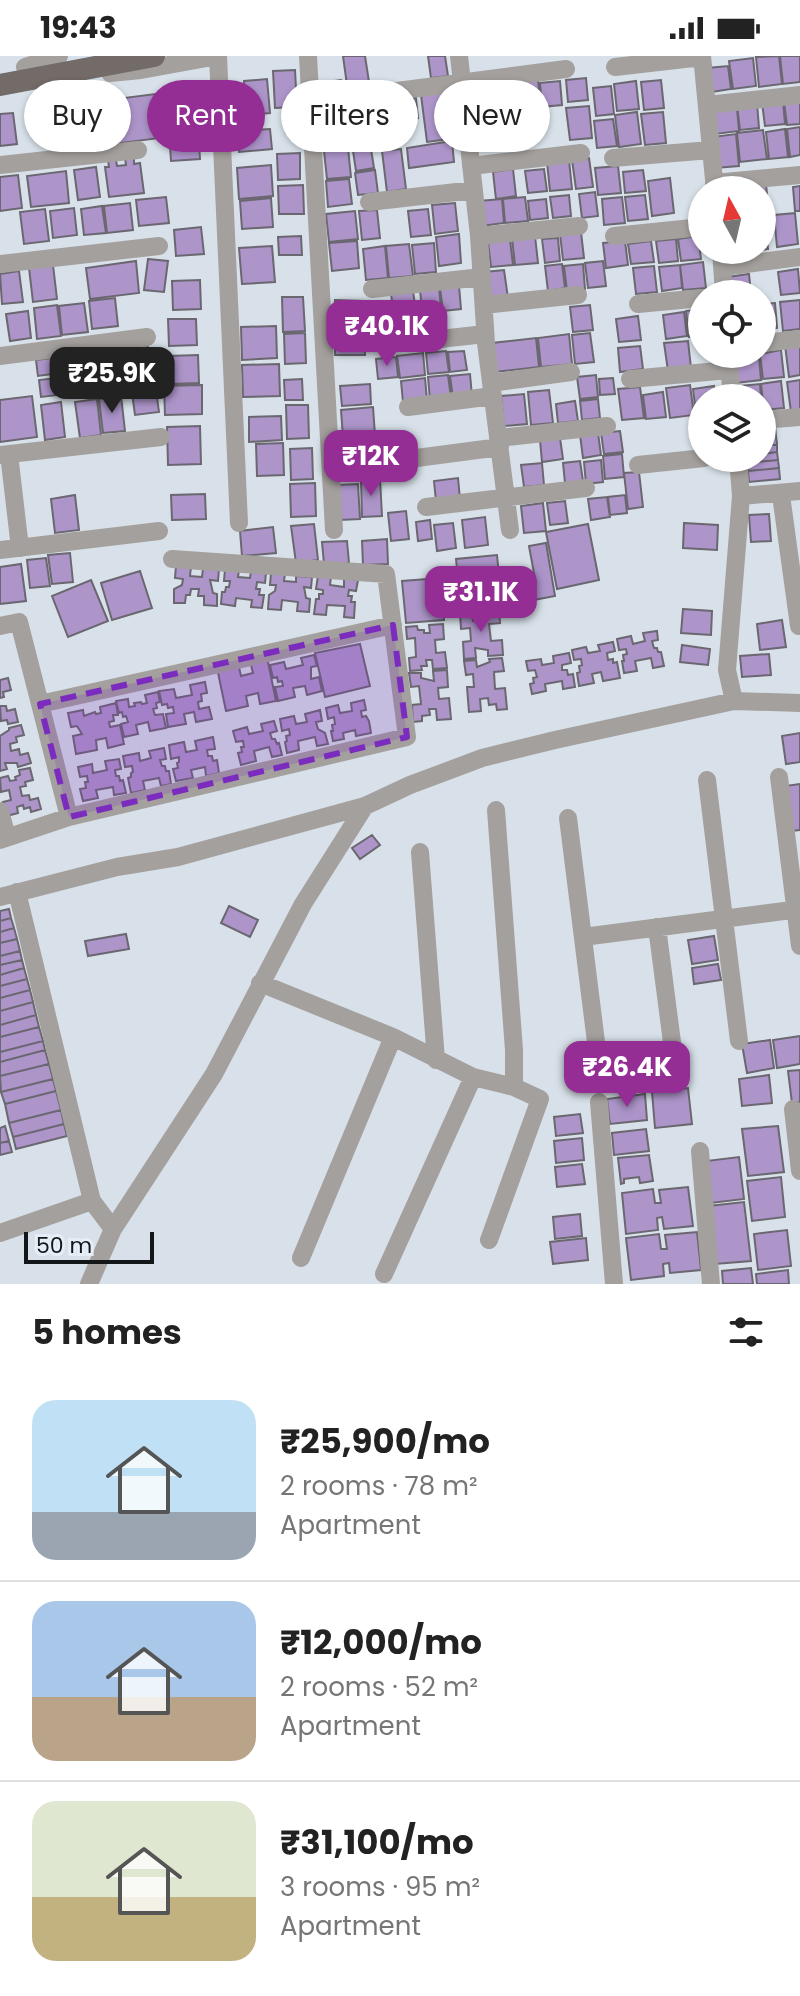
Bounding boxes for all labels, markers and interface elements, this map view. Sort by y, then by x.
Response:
text: 19:43 [40,6,117,49]
chip: Buy [24,80,131,152]
chip: Rent [147,80,265,152]
chip: Filters [281,80,418,152]
chip: New [434,80,550,152]
north arrow [688,176,776,264]
map controls [688,176,776,472]
button: locate [688,280,776,368]
pin: ₹40.1K [322,300,452,368]
text: ₹40.1K [344,308,430,344]
pin: ₹25.9K [47,347,177,415]
text: ₹25.9K [68,355,156,391]
button: layers [688,384,776,472]
pin: ₹12K [324,430,418,498]
text: ₹12K [342,438,400,474]
pin: ₹31.1K [416,566,546,634]
text: ₹31.1K [443,574,519,610]
pin: ₹26.4K [562,1041,692,1109]
text: ₹26.4K [582,1049,672,1085]
scale bar [24,1228,154,1264]
text: 50 m [36,1230,92,1261]
text: 5 homes [32,1308,182,1356]
icon: filters [724,1310,768,1354]
text: ₹25,900/mo [280,1417,490,1465]
icon: home [96,1432,192,1528]
text: 2 rooms · 78 m² [280,1468,478,1504]
text: Apartment [280,1507,421,1543]
text: ₹12,000/mo [280,1618,482,1666]
icon: home [96,1633,192,1729]
text: 2 rooms · 52 m² [280,1669,478,1705]
text: Apartment [280,1708,421,1744]
text: ₹31,100/mo [280,1818,474,1866]
icon: home [96,1833,192,1929]
text: 3 rooms · 95 m² [280,1869,480,1905]
text: Apartment [280,1908,421,1944]

